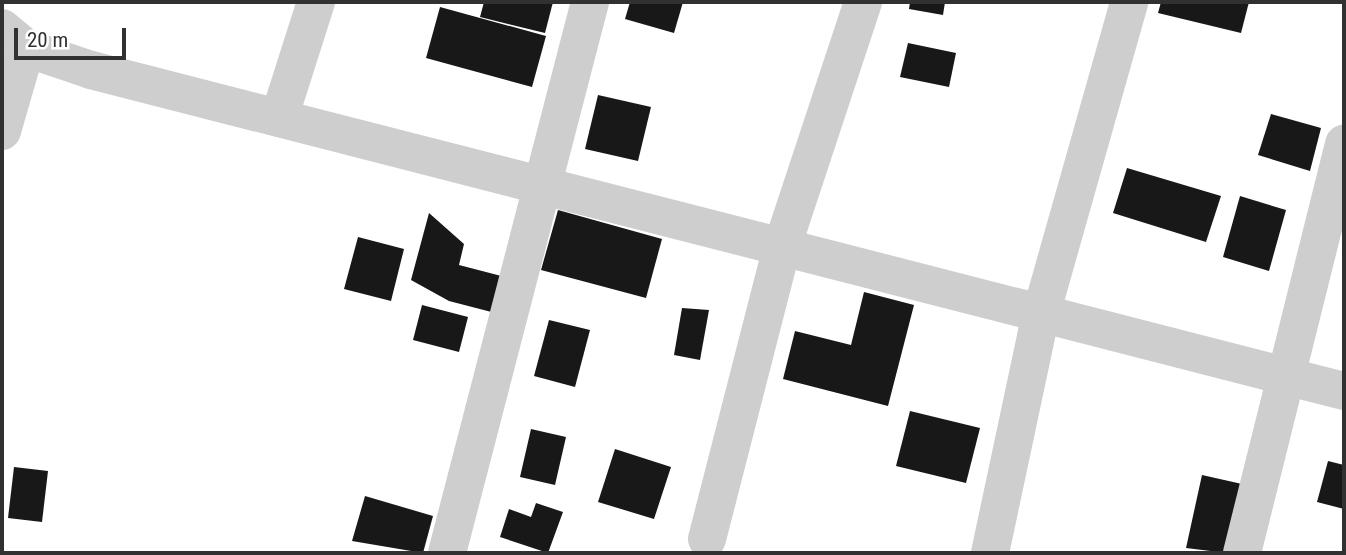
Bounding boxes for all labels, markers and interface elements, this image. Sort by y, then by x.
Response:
scale bar [18,14,130,58]
text: 20 m [27,28,68,52]

